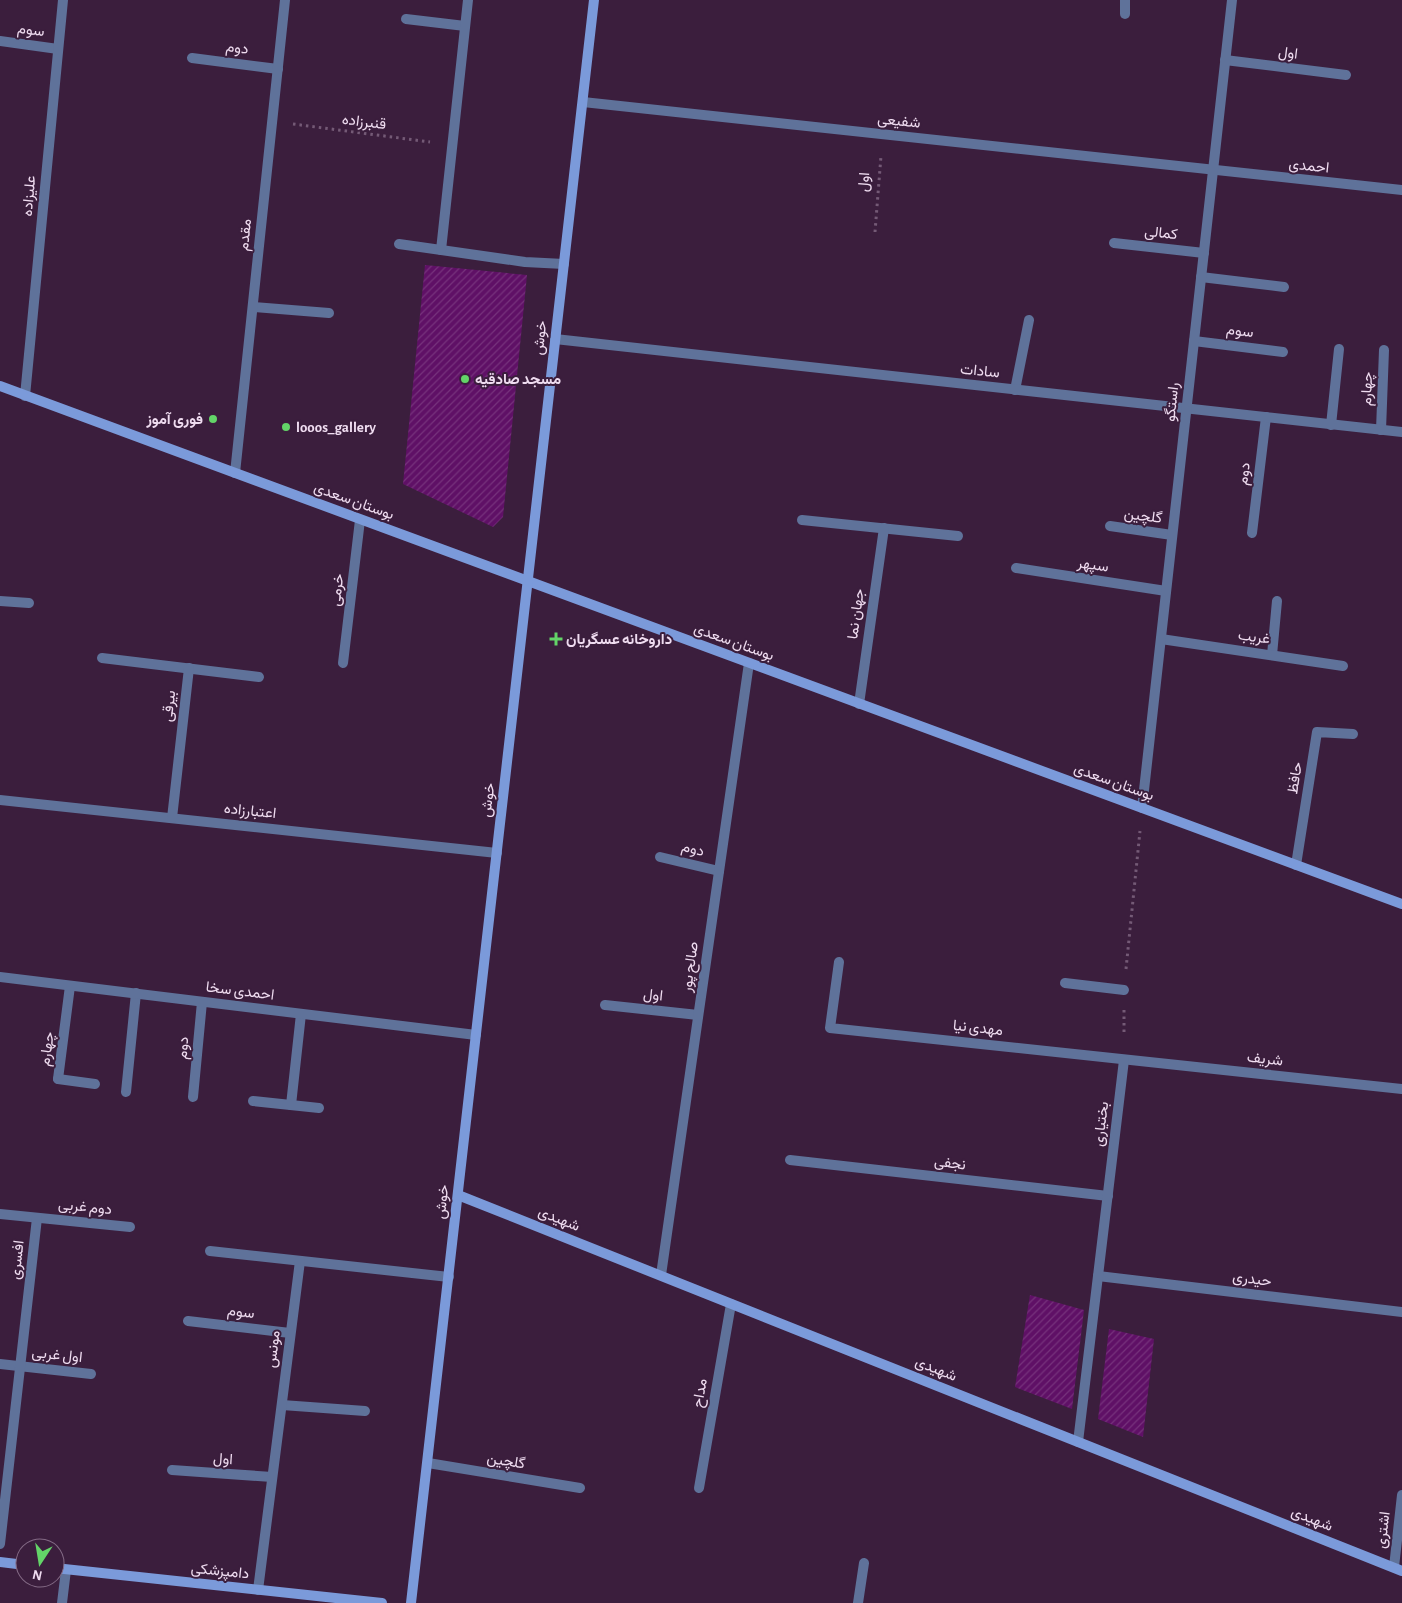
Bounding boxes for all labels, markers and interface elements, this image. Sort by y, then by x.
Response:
street label: سوم [16,21,46,41]
street label: دوم [225,39,249,59]
street label: اول [1277,44,1299,63]
street label: شفیعی [877,111,921,133]
street label: قنبرزاده [341,112,387,133]
street label: احمدی [1288,156,1330,178]
street label: اول [856,172,873,192]
street label: علیزاده [20,175,39,217]
street label: مقدم [236,218,256,252]
street label: کمالی [1143,224,1179,244]
street label: خوش [531,320,551,356]
street label: سوم [1225,322,1255,342]
street label: سادات [960,361,1001,381]
place label: مسجد صادقیه [475,372,561,388]
street label: چهارم [1359,372,1377,406]
marker: مسجد صادقیه [459,373,471,385]
street label: راستگو [1162,382,1183,423]
place label: فوری آموز [145,411,203,428]
marker: فوری آموز [207,413,219,425]
place label: looos_gallery [296,420,376,435]
marker: looos_gallery [280,421,292,433]
street label: دوم [1235,462,1255,486]
street label: بوستان سعدی [311,480,396,524]
street label: گلچین [1123,506,1163,528]
street label: سپهر [1075,555,1110,577]
street label: خرمی [328,573,348,607]
street label: جهان نما [845,588,868,640]
street label: بوستان سعدی [691,621,776,665]
street label: غریب [1237,627,1271,648]
place label: داروخانه عسگریان [566,631,672,648]
marker: داروخانه عسگریان [550,633,562,645]
street label: بیرقی [160,689,180,723]
street label: بوستان سعدی [1071,761,1156,805]
street label: حافظ [1285,761,1305,795]
street label: خوش [478,782,500,818]
street label: اعتبارزاده [223,801,277,822]
street label: دوم [680,839,706,861]
street label: صالح پور [679,941,704,995]
street label: احمدی سخا [205,979,275,1005]
street label: اول [642,987,664,1004]
street label: مهدی نیا [952,1018,1004,1040]
street label: چهارم [37,1031,59,1067]
street label: دوم [175,1036,193,1060]
street label: شریف [1246,1050,1284,1069]
street label: بختیاری [1091,1101,1113,1148]
street label: نجفی [933,1154,967,1174]
street label: خوش [433,1184,453,1220]
street label: دوم غربی [57,1197,113,1219]
street label: شهیدی [535,1204,582,1236]
street label: افسری [7,1240,29,1281]
street label: حیدری [1231,1269,1272,1291]
street label: سوم [226,1303,256,1323]
street label: مونس [263,1329,285,1369]
street label: اول غربی [31,1345,83,1367]
street label: شهیدی [912,1354,959,1386]
street label: مداح [690,1377,713,1409]
street label: اول [213,1451,233,1468]
street label: گلچین [486,1451,526,1473]
street label: شهیدی [1288,1504,1335,1536]
street label: اشتری [1373,1511,1395,1550]
north arrow [15,1538,65,1588]
street label: دامپزشکی [190,1560,250,1584]
text: N [31,1567,44,1583]

